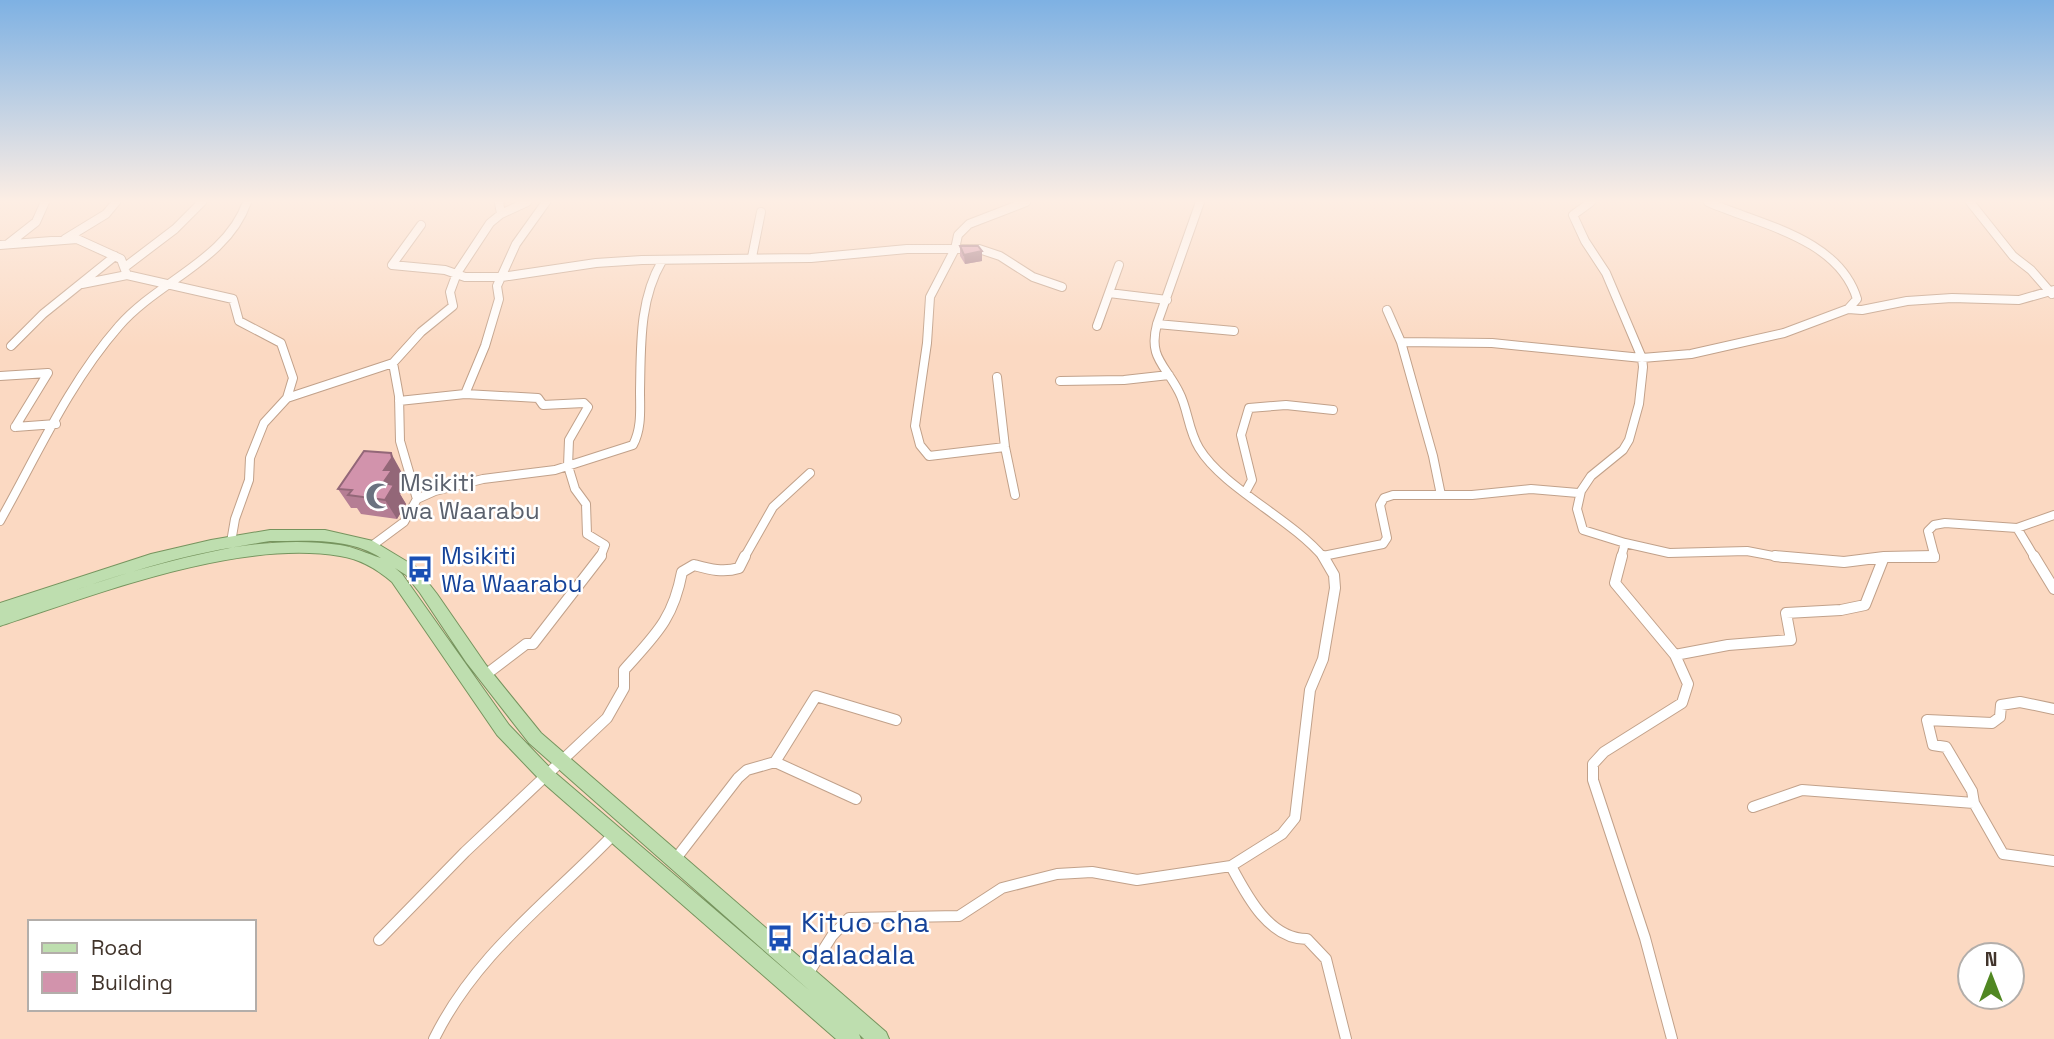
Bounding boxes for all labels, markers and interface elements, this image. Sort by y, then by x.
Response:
place label: Msikiti wa Waarabu [400,467,540,526]
mosque icon: Msikiti wa Waarabu [364,481,394,511]
place label: Msikiti Wa Waarabu [441,540,582,599]
bus stop icon: Msikiti Wa Waarabu [405,554,435,584]
place label: Kituo cha daladala [801,904,929,972]
legend [28,920,256,1011]
bus stop icon: Kituo cha daladala [765,923,795,953]
text: Road [91,934,143,961]
north arrow [1956,941,2026,1011]
text: N [1985,947,1997,972]
text: Building [91,969,173,996]

